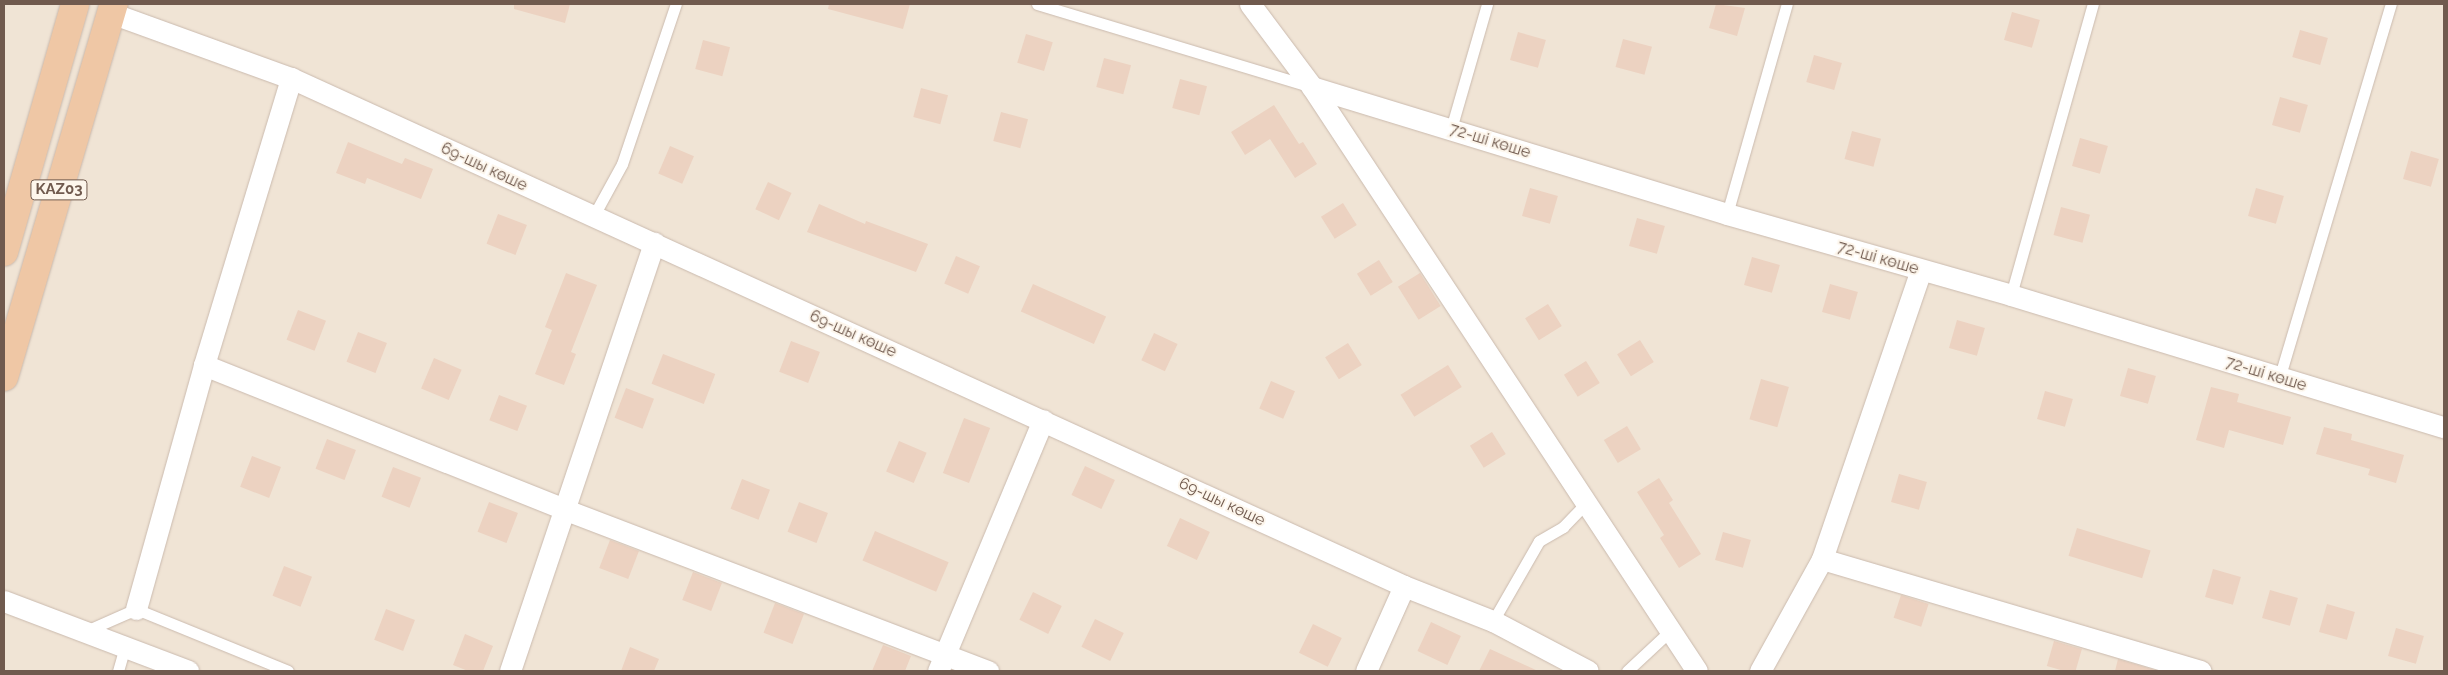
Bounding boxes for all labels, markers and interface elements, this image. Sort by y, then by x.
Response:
street label: 72-ші көше [1447,120,1533,162]
street label: 69-шы көше [438,139,530,195]
road number: KАZ03 [30,178,88,202]
street label: 72-ші көше [1835,237,1921,279]
street label: 69-шы көше [807,306,899,362]
street label: 72-ші көше [2223,353,2309,395]
street label: 69-шы көше [1176,474,1268,530]

